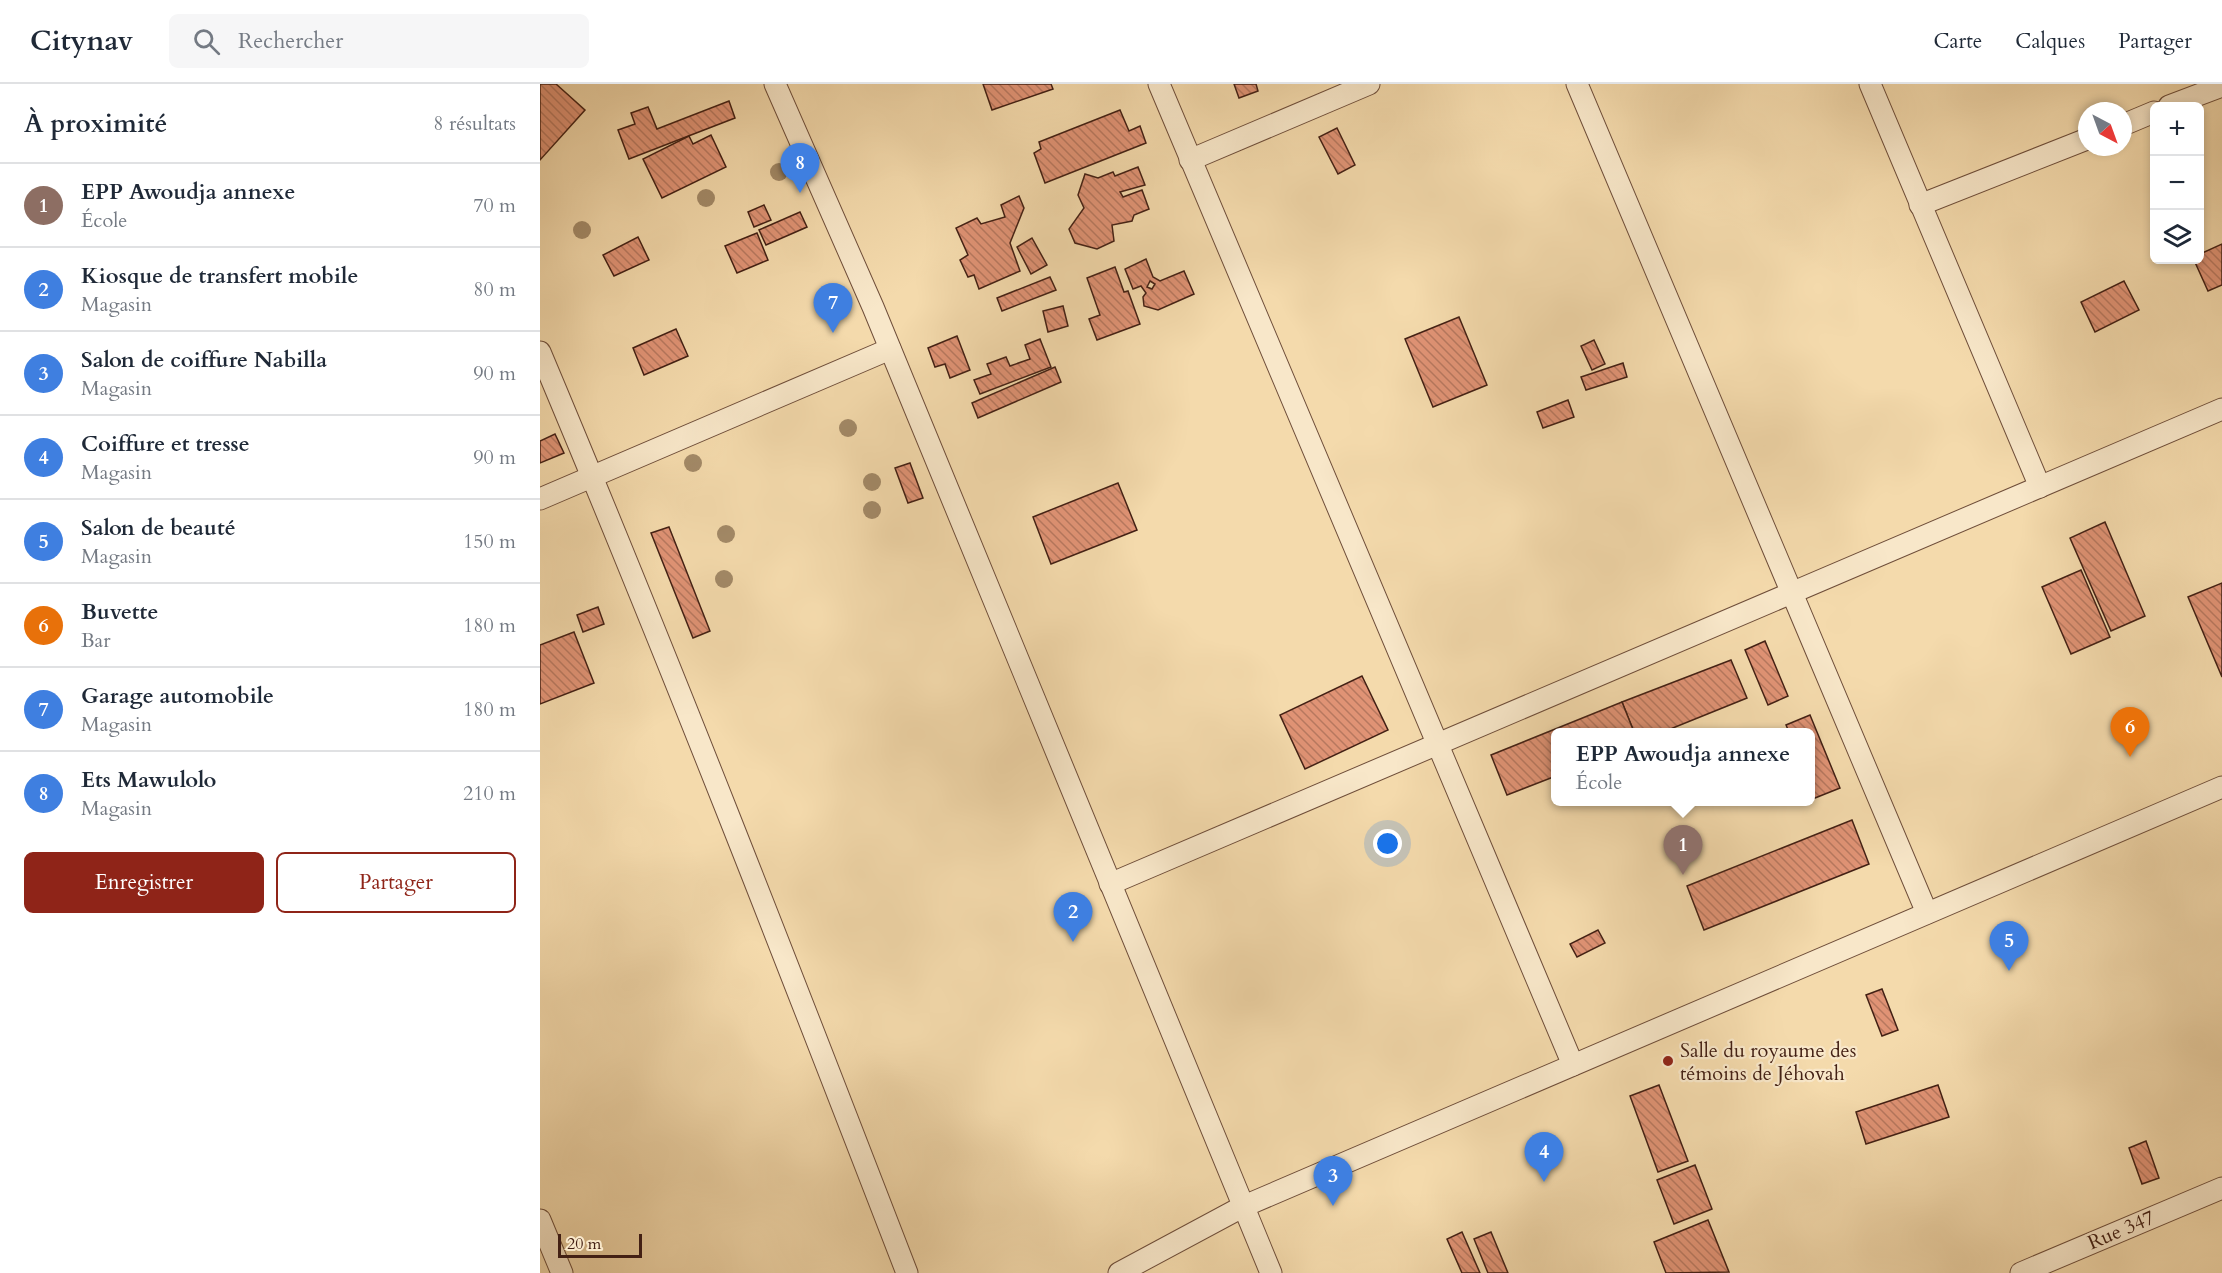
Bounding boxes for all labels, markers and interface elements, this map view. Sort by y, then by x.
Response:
search box [169,14,589,68]
text: Citynav [30,22,133,60]
icon: search [190,25,223,58]
text: Rechercher [238,26,343,56]
text: Carte [1933,27,1982,56]
text: Calques [2015,27,2085,56]
text: Partager [2118,27,2192,56]
north arrow [2078,102,2132,156]
map controls [2150,102,2204,264]
button: + [2150,102,2204,156]
text: À proximité [24,106,167,141]
text: 8 résultats [433,110,516,137]
pin: 8 [780,144,820,193]
button: − [2150,156,2204,210]
text: EPP Awoudja annexe [81,177,295,207]
text: 1 [38,192,49,219]
text: 70 m [473,192,516,219]
text: École [81,207,127,234]
button: layers [2150,210,2204,264]
text: Kiosque de transfert mobile [81,261,358,291]
text: 2 [38,276,49,303]
text: 80 m [473,276,516,303]
pin: 7 [814,284,852,333]
text: Magasin [81,291,152,318]
text: Salon de coiffure Nabilla [81,345,327,375]
text: 3 [38,360,49,387]
text: 90 m [473,360,516,387]
text: Magasin [81,375,152,402]
text: Coiffure et tresse [81,429,250,459]
text: 4 [38,444,49,471]
text: 90 m [473,444,516,471]
text: Magasin [81,459,152,486]
text: Salon de beauté [81,513,236,543]
text: 5 [38,528,49,555]
text: 150 m [463,528,516,555]
text: Magasin [81,543,152,570]
text: Buvette [81,597,158,627]
text: 6 [38,612,49,639]
text: 180 m [463,612,516,639]
text: Bar [81,627,111,654]
text: Garage automobile [81,681,274,711]
text: 7 [38,696,49,723]
text: 180 m [463,696,516,723]
pin: 6 [2110,708,2150,757]
text: Magasin [81,711,152,738]
popup [1551,728,1815,806]
text: EPP Awoudja annexe [1576,739,1790,769]
text: Ets Mawulolo [81,765,216,795]
text: École [1576,769,1622,796]
text: 8 [38,780,49,807]
text: 210 m [463,780,516,807]
text: Magasin [81,795,152,822]
pin: 1 [1664,826,1702,875]
your location [1373,829,1402,858]
button: Enregistrer [24,852,264,913]
button: Partager [276,852,516,913]
pin: 2 [1054,892,1092,942]
pin: 5 [1990,922,2028,971]
place label: Salle du royaume des témoins de Jéhovah [1680,1037,1856,1087]
marker: Salle du royaume des témoins de Jéhovah [1661,1054,1675,1068]
pin: 4 [1524,1132,1564,1182]
pin: 3 [1314,1156,1352,1206]
street label: Rue 347 [2083,1204,2159,1256]
scale bar [558,1231,642,1258]
text: 20 m [567,1233,601,1255]

